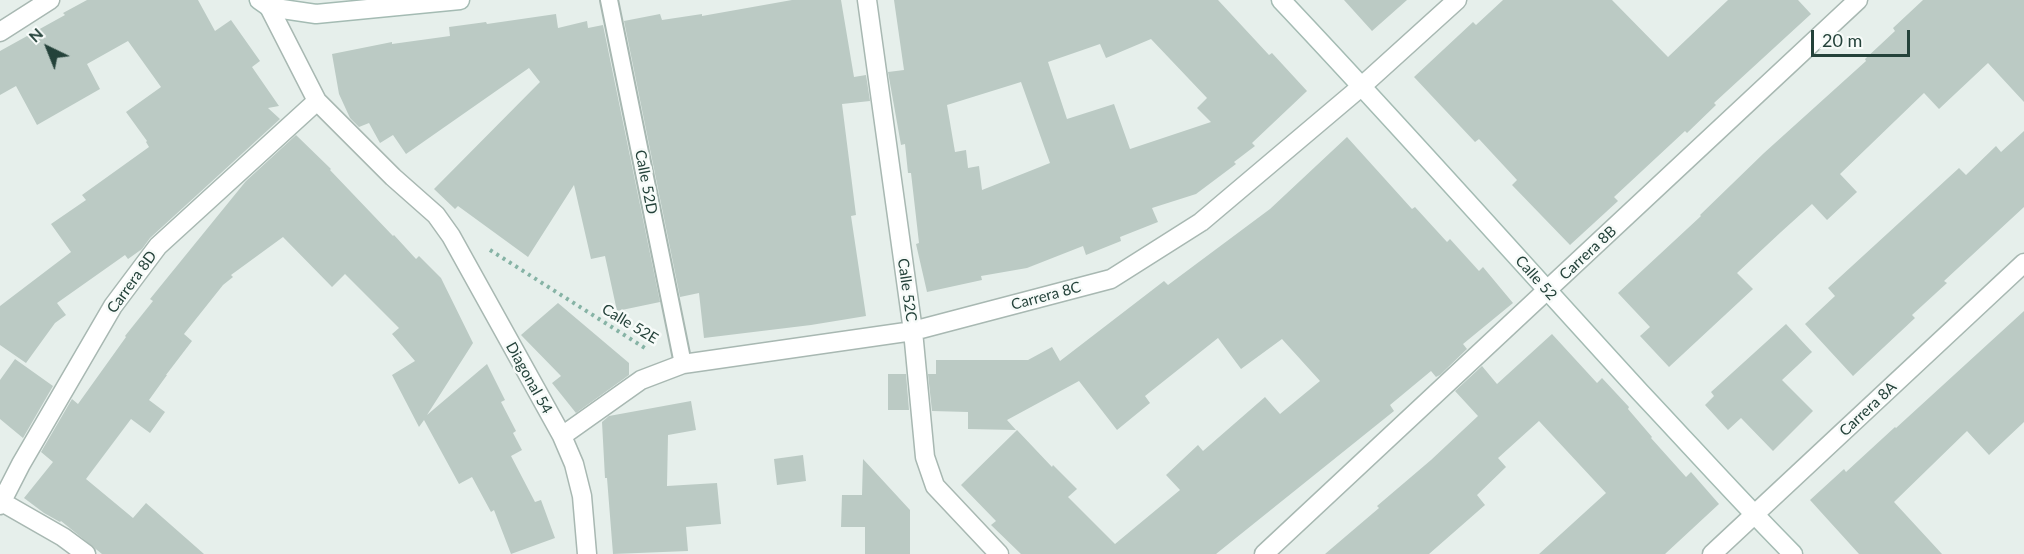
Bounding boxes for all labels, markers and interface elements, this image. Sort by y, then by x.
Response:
north arrow [18,18,78,78]
scale bar [1814,18,1913,56]
text: N [24,23,46,46]
text: 20 m [1822,29,1862,51]
street label: Calle 52D [631,148,661,216]
street label: Carrera 8B [1556,222,1620,284]
street label: Carrera 8D [103,247,161,317]
street label: Calle 52 [1511,252,1561,304]
street label: Calle 52C [894,257,920,323]
street label: Carrera 8C [1009,278,1083,314]
street label: Calle 52E [599,300,661,348]
street label: Diagonal 54 [502,339,556,417]
street label: Carrera 8A [1836,378,1900,440]

